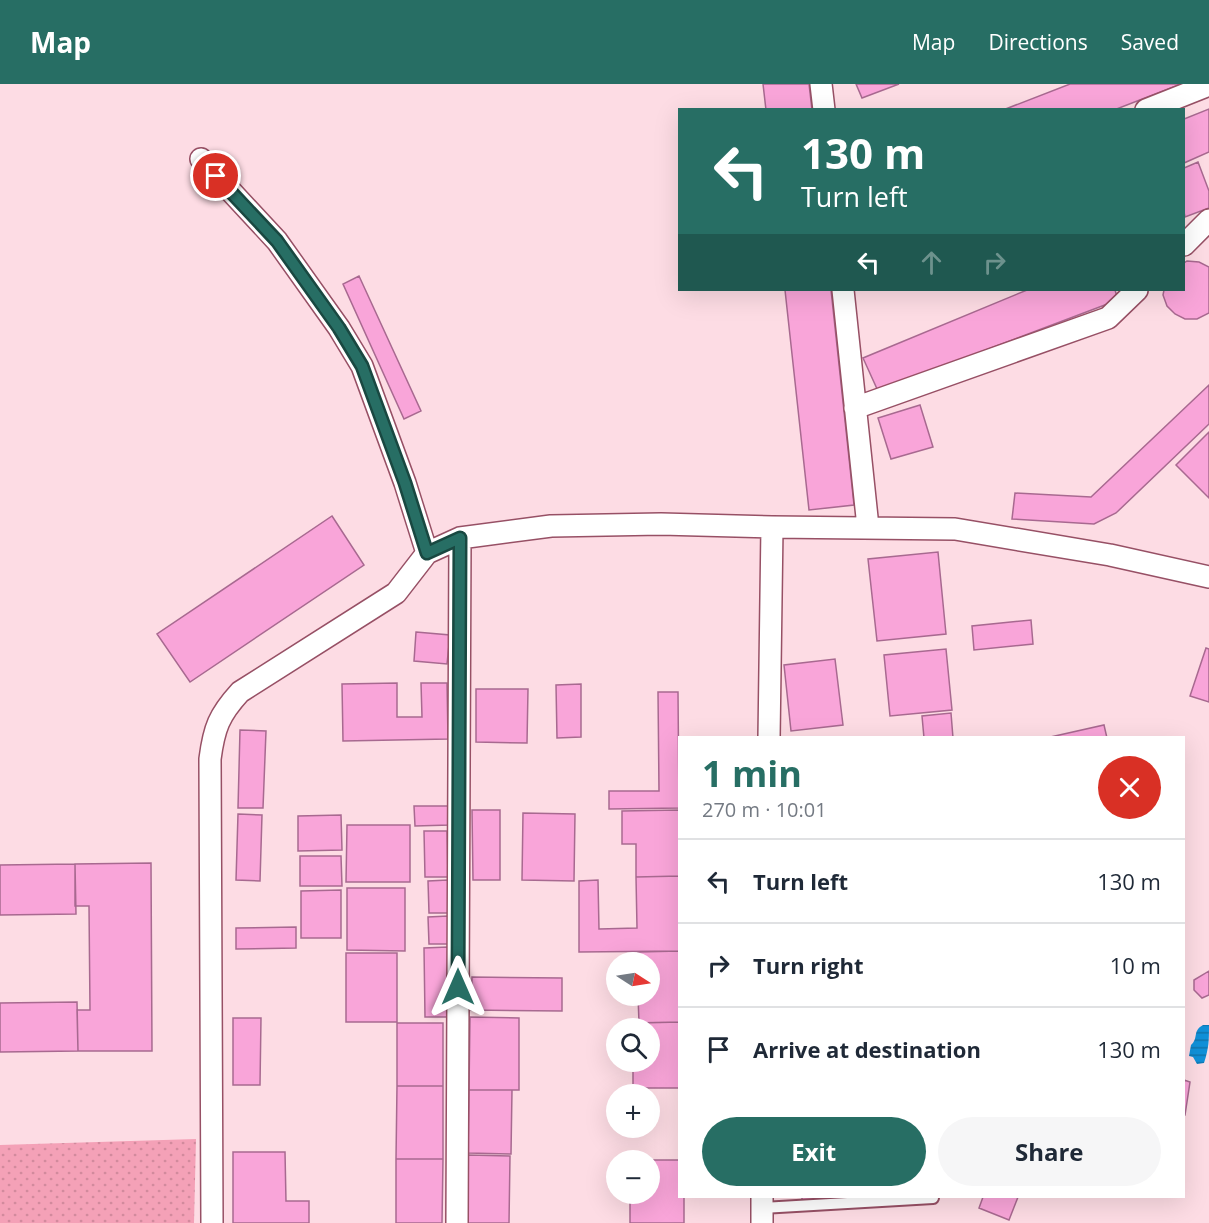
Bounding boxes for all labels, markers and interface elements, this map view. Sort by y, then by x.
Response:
text: Map [30,23,91,61]
text: Map [912,28,955,56]
text: Directions [988,28,1088,56]
text: Saved [1121,28,1179,56]
text: 130 m [801,124,925,181]
icon: left [702,132,780,210]
pin [190,150,241,201]
icon: arrive [199,159,232,192]
text: Turn left [801,178,908,215]
icon: left [852,246,885,279]
icon: ahead [915,246,948,279]
icon: right [978,246,1011,279]
text: 1 min [702,749,802,798]
button: close [1098,756,1161,819]
text: 270 m · 10:01 [702,796,827,823]
icon: left [702,865,735,898]
text: Turn left [753,866,848,896]
text: 130 m [1097,866,1161,896]
icon: right [702,949,735,982]
text: Turn right [753,950,864,980]
text: 10 m [1110,950,1161,980]
north arrow [606,952,660,1006]
map controls [606,952,660,1204]
position arrow [426,955,490,1019]
button: search [606,1018,660,1072]
icon: arrive [702,1033,735,1066]
text: Arrive at destination [753,1034,981,1064]
text: 130 m [1097,1034,1161,1064]
button: + [606,1084,660,1138]
button: Exit [702,1117,926,1186]
button: Share [938,1117,1161,1186]
button: − [606,1150,660,1204]

